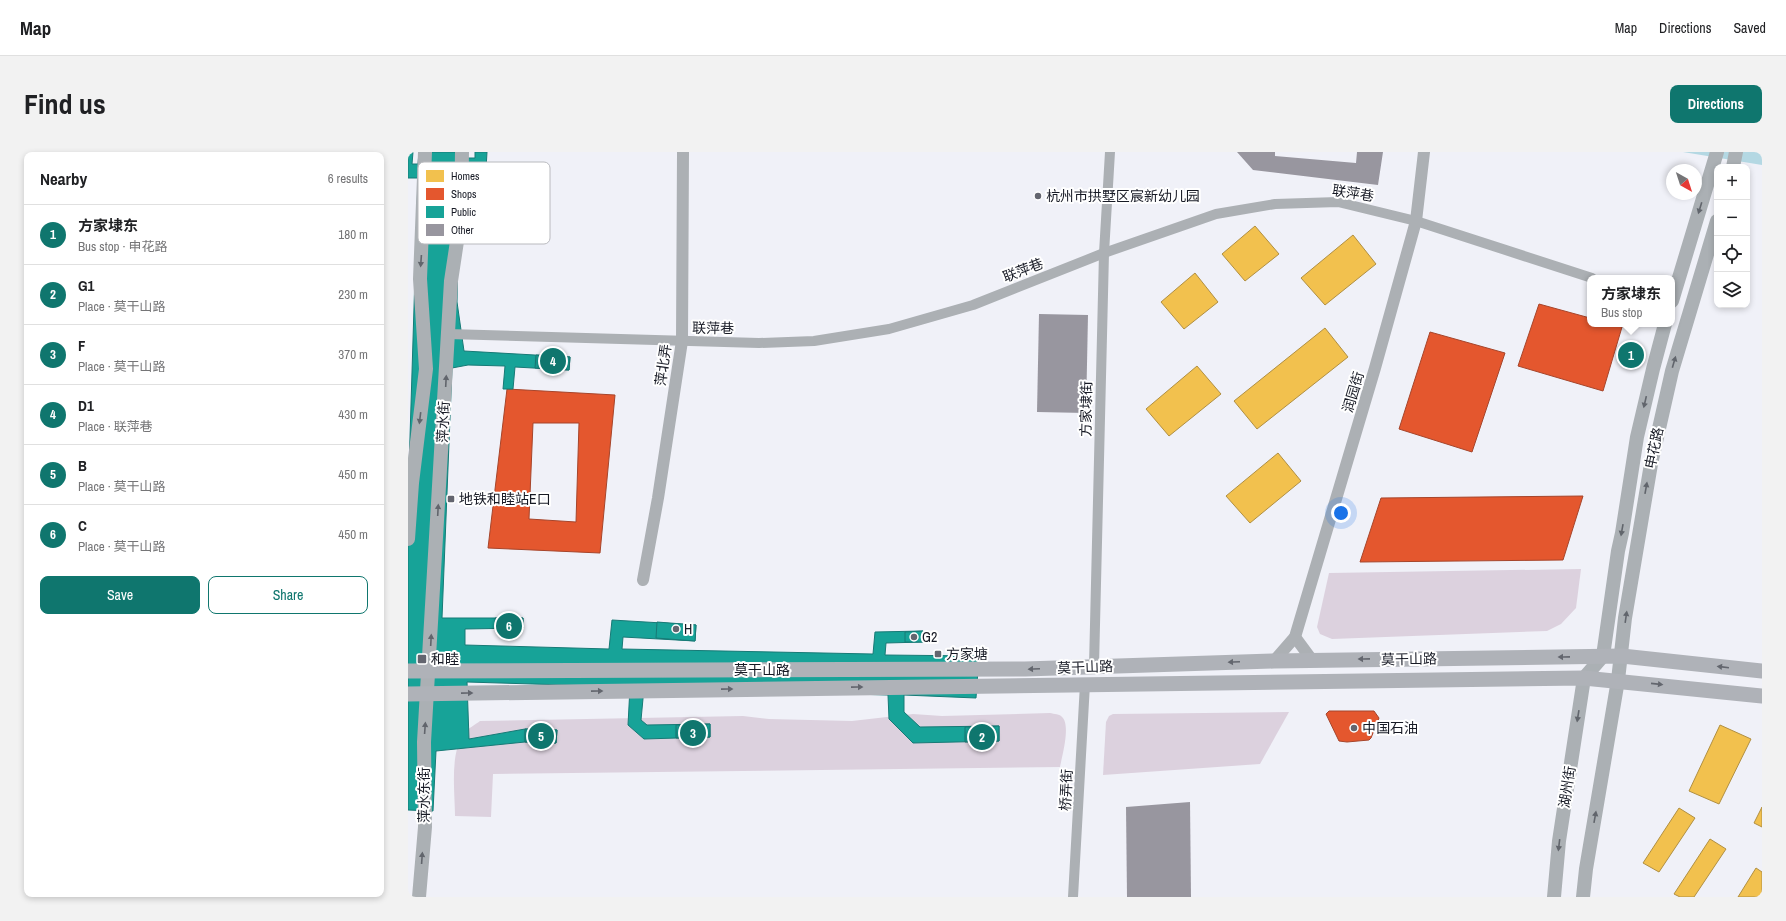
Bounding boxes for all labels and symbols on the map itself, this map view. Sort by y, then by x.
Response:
legend [418,162,550,244]
north arrow [1666,164,1702,200]
text: Homes [451,169,480,183]
street label: 联萍巷 [1331,181,1375,205]
text: Shops [451,187,477,201]
place label: 杭州市拱墅区宸新幼儿园 [1046,187,1200,205]
marker: 杭州市拱墅区宸新幼儿园 [1033,191,1043,201]
one-way arrow [1697,202,1703,214]
text: Public [451,205,477,219]
text: Other [451,223,474,237]
street label: 联萍巷 [1000,254,1046,286]
one-way arrow [418,255,424,267]
street label: 联萍巷 [692,319,734,337]
pin: 1 [1618,340,1644,370]
street label: 萍北弄 [651,343,675,387]
pin: 4 [540,346,566,376]
one-way arrow [1671,355,1677,367]
street label: 润园街 [1338,369,1368,415]
one-way arrow [442,375,449,387]
street label: 方家埭街 [1077,381,1095,437]
one-way arrow [1642,396,1648,409]
street label: 萍水街 [433,401,453,443]
one-way arrow [417,412,423,424]
street label: 申花路 [1641,426,1667,470]
one-way arrow [1643,482,1649,495]
place label: 地铁和睦站E口 [459,490,551,508]
marker: 地铁和睦站E口 [446,494,456,504]
your location [1331,503,1351,523]
one-way arrow [435,504,442,516]
one-way arrow [1619,524,1625,536]
pin: 6 [496,611,522,641]
one-way arrow [1623,611,1629,623]
place label: H [684,620,692,638]
marker: H [671,624,681,634]
place label: G2 [922,628,937,646]
marker: G2 [909,632,919,642]
one-way arrow [428,633,434,646]
place label: 方家塘 [946,645,988,663]
marker: 方家塘 [933,649,943,659]
place label: 和睦 [431,650,459,668]
street label: 莫干山路 [1381,650,1437,668]
marker: 和睦 [416,653,428,665]
one-way arrow [1558,653,1570,660]
one-way arrow [1358,656,1370,663]
street label: 莫干山路 [1057,657,1113,677]
one-way arrow [1227,659,1240,665]
street label: 莫干山路 [734,661,790,679]
one-way arrow [1717,664,1729,670]
one-way arrow [1027,666,1040,672]
one-way arrow [1651,681,1663,688]
one-way arrow [851,684,864,690]
one-way arrow [721,686,734,692]
one-way arrow [591,688,604,694]
one-way arrow [461,689,473,696]
one-way arrow [1575,710,1581,722]
pin: 3 [680,718,706,748]
place label: 中国石油 [1362,719,1418,737]
pin: 5 [528,721,554,751]
one-way arrow [422,722,429,734]
pin: 2 [969,722,995,752]
marker: 中国石油 [1349,723,1359,733]
street label: 湖州街 [1555,765,1579,809]
street label: 萍水东街 [415,767,433,823]
street label: 桥弄街 [1056,769,1076,811]
one-way arrow [1592,811,1598,823]
one-way arrow [1556,839,1562,851]
one-way arrow [419,852,426,864]

